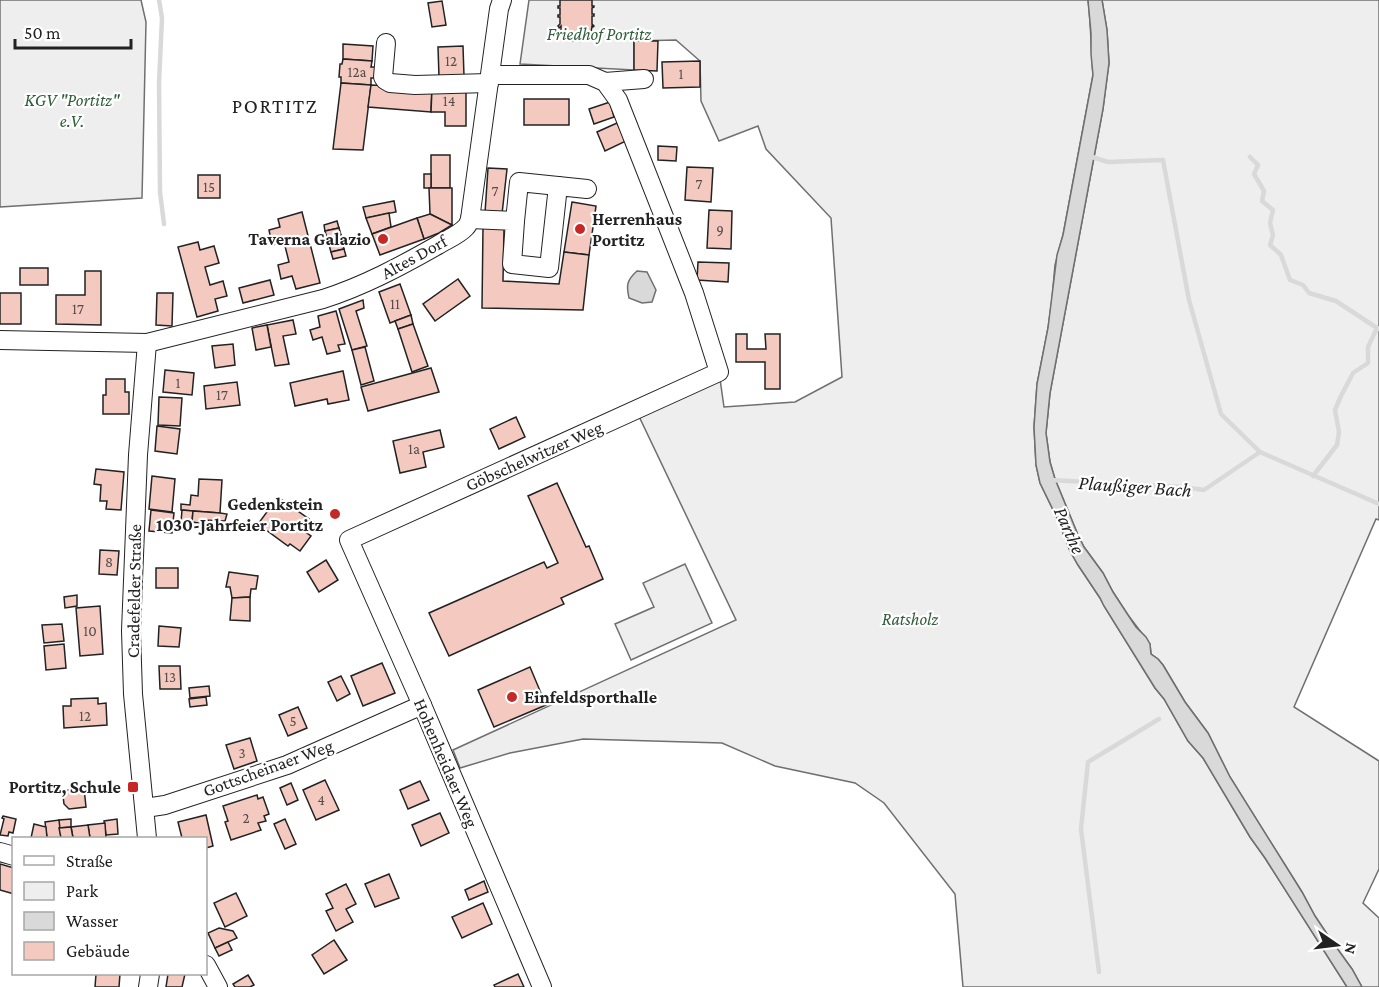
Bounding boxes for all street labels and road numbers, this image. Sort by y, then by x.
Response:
street label: Altes Dorf [378,230,452,283]
street label: Göbschelwitzer Weg [462,417,606,495]
street label: Cradefelder Straße [123,524,145,658]
street label: Hohenheidaer Weg [410,696,482,831]
street label: Gottscheinaer Weg [200,735,336,801]

